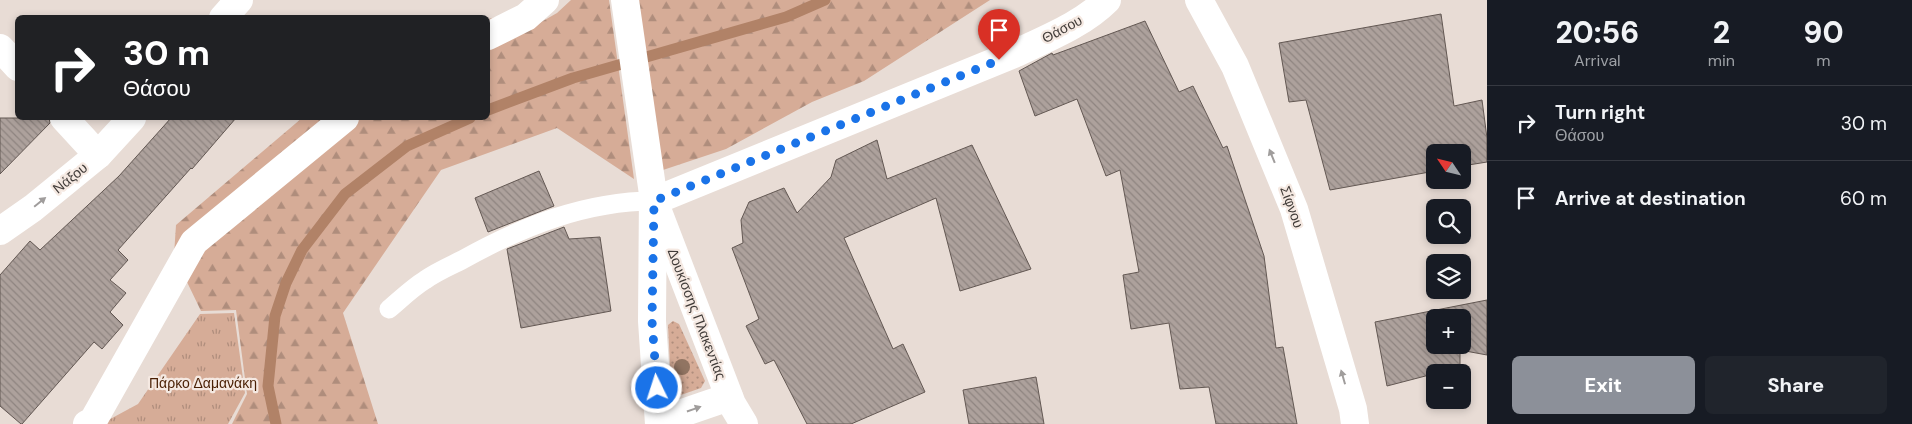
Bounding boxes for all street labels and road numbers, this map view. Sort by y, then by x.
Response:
street label: Θάσου [1039,11,1085,47]
street label: Νάξου [49,159,91,197]
street label: Σίφνου [1276,184,1308,230]
street label: Δουκίσσης Πλακεντίας [664,246,730,382]

